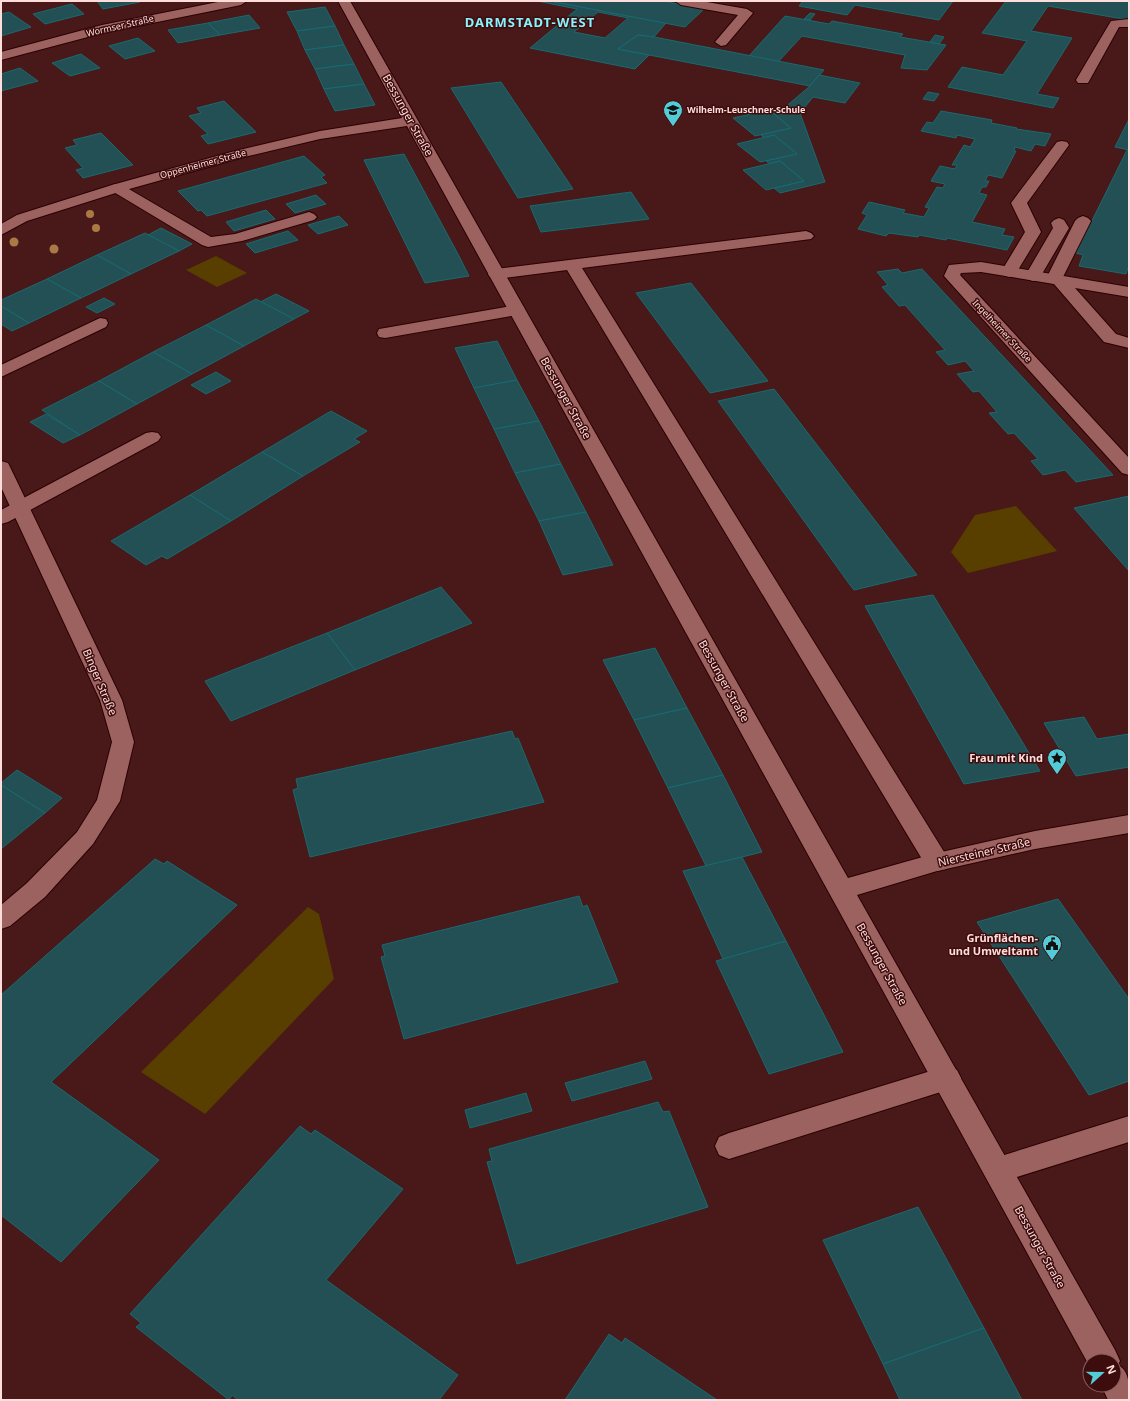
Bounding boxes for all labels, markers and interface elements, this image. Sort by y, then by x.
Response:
street label: Wormser Straße [85,11,155,40]
district label: DARMSTADT-WEST [465,13,595,31]
street label: Bessunger Straße [380,71,437,158]
school or university icon: Wilhelm-Leuschner-Schule [662,99,684,127]
place label: Wilhelm-Leuschner-Schule [687,103,805,116]
street label: Oppenheimer Straße [158,146,247,181]
street label: Ingelheimer Straße [970,296,1035,365]
street label: Bessunger Straße [538,354,595,441]
street label: Bessunger Straße [696,637,753,724]
street label: Binger Straße [80,646,121,717]
place icon: Frau mit Kind [1046,747,1068,775]
place label: Frau mit Kind [969,750,1043,765]
street label: Niersteiner Straße [936,834,1032,869]
street label: Bessunger Straße [854,920,911,1007]
place label: Grünflächen- und Umweltamt [949,930,1038,958]
public building icon: Grünflächen- und Umweltamt [1041,933,1063,961]
street label: Bessunger Straße [1012,1203,1069,1290]
north arrow [1082,1353,1122,1393]
text: N [1103,1362,1120,1376]

